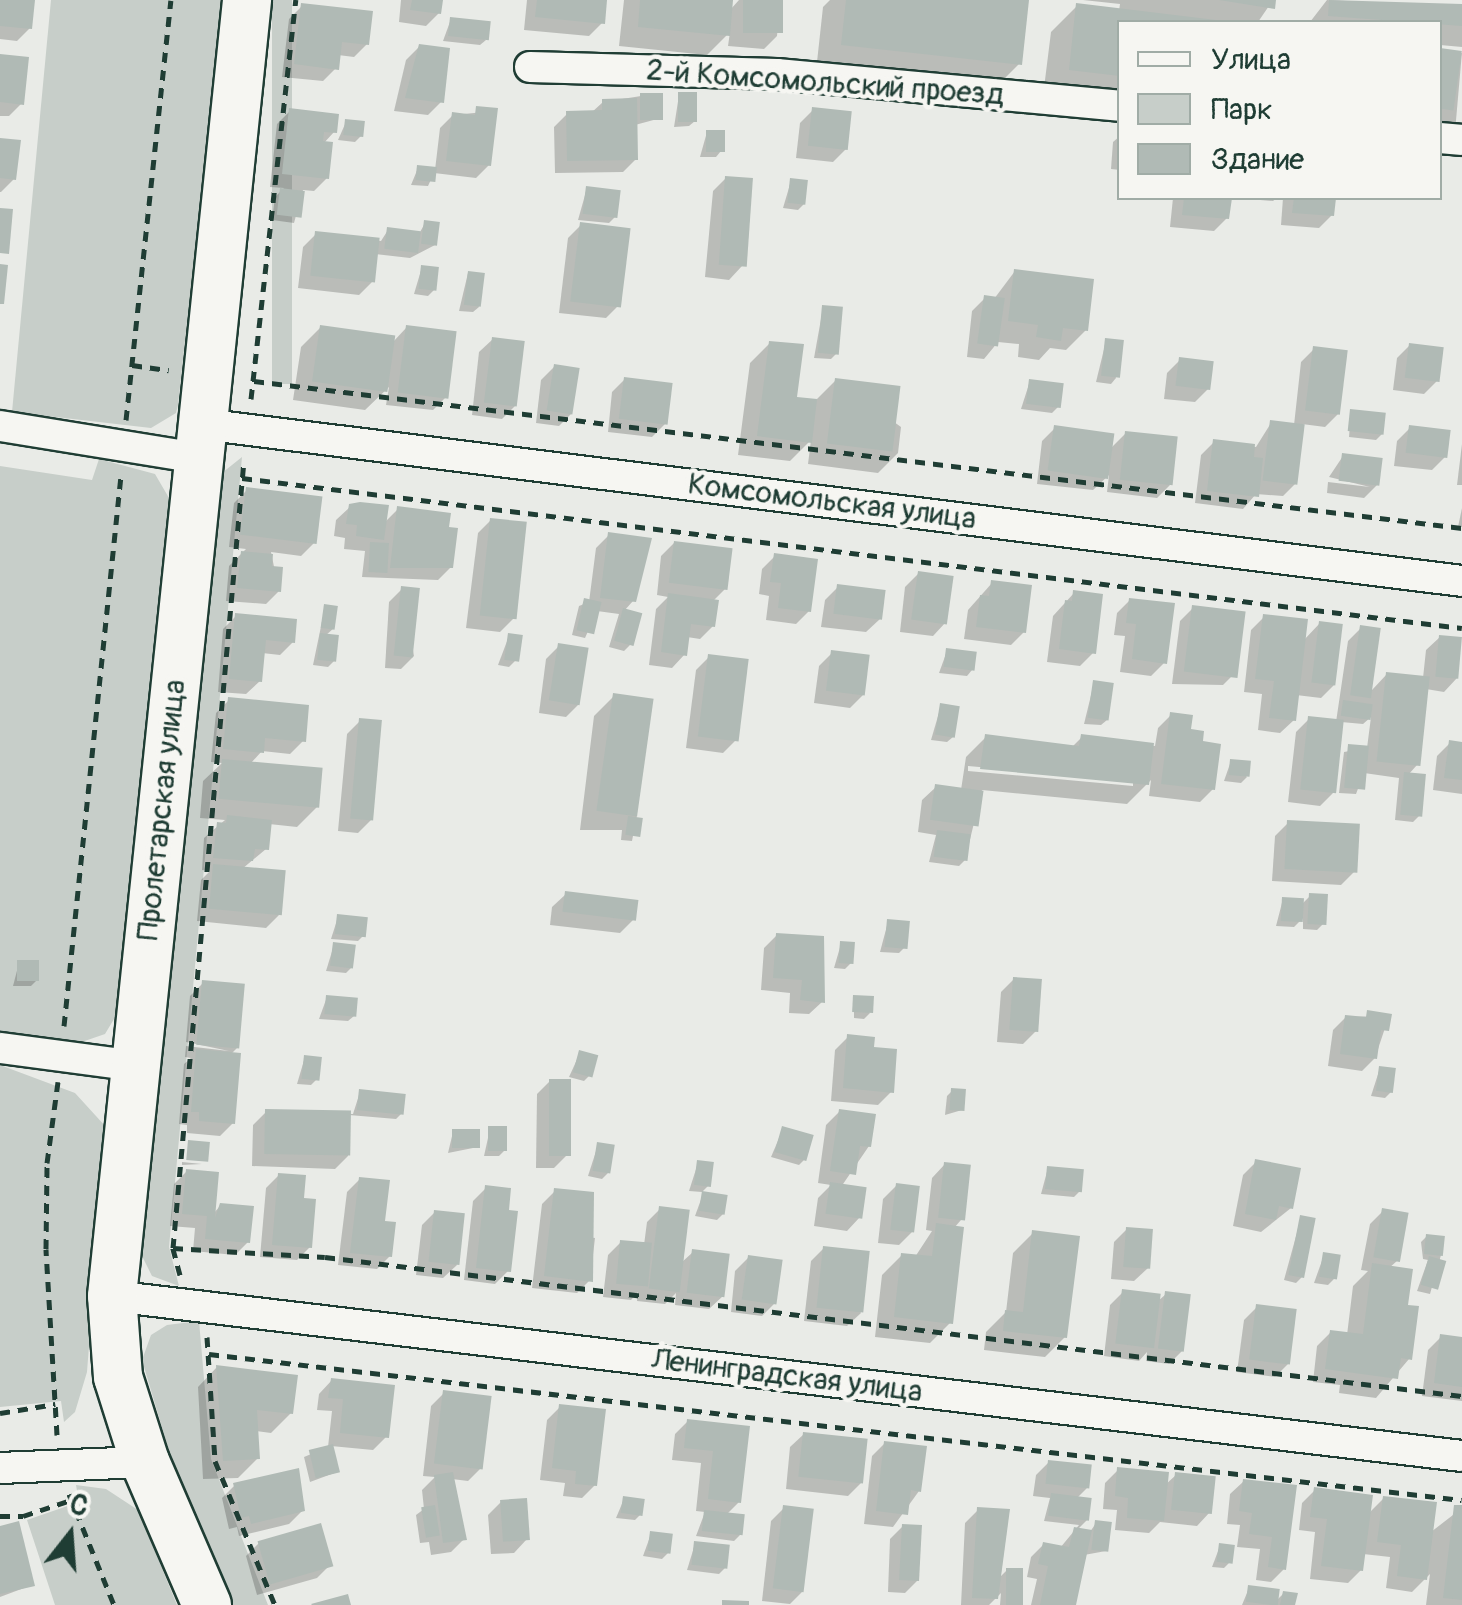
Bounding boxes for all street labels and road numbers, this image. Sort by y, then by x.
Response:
street label: 2-й Комсомольский проезд [645,53,1005,113]
street label: Комсомольская улица [686,466,978,538]
street label: Пролетарская улица [130,678,194,942]
street label: Ленинградская улица [650,1342,924,1410]

